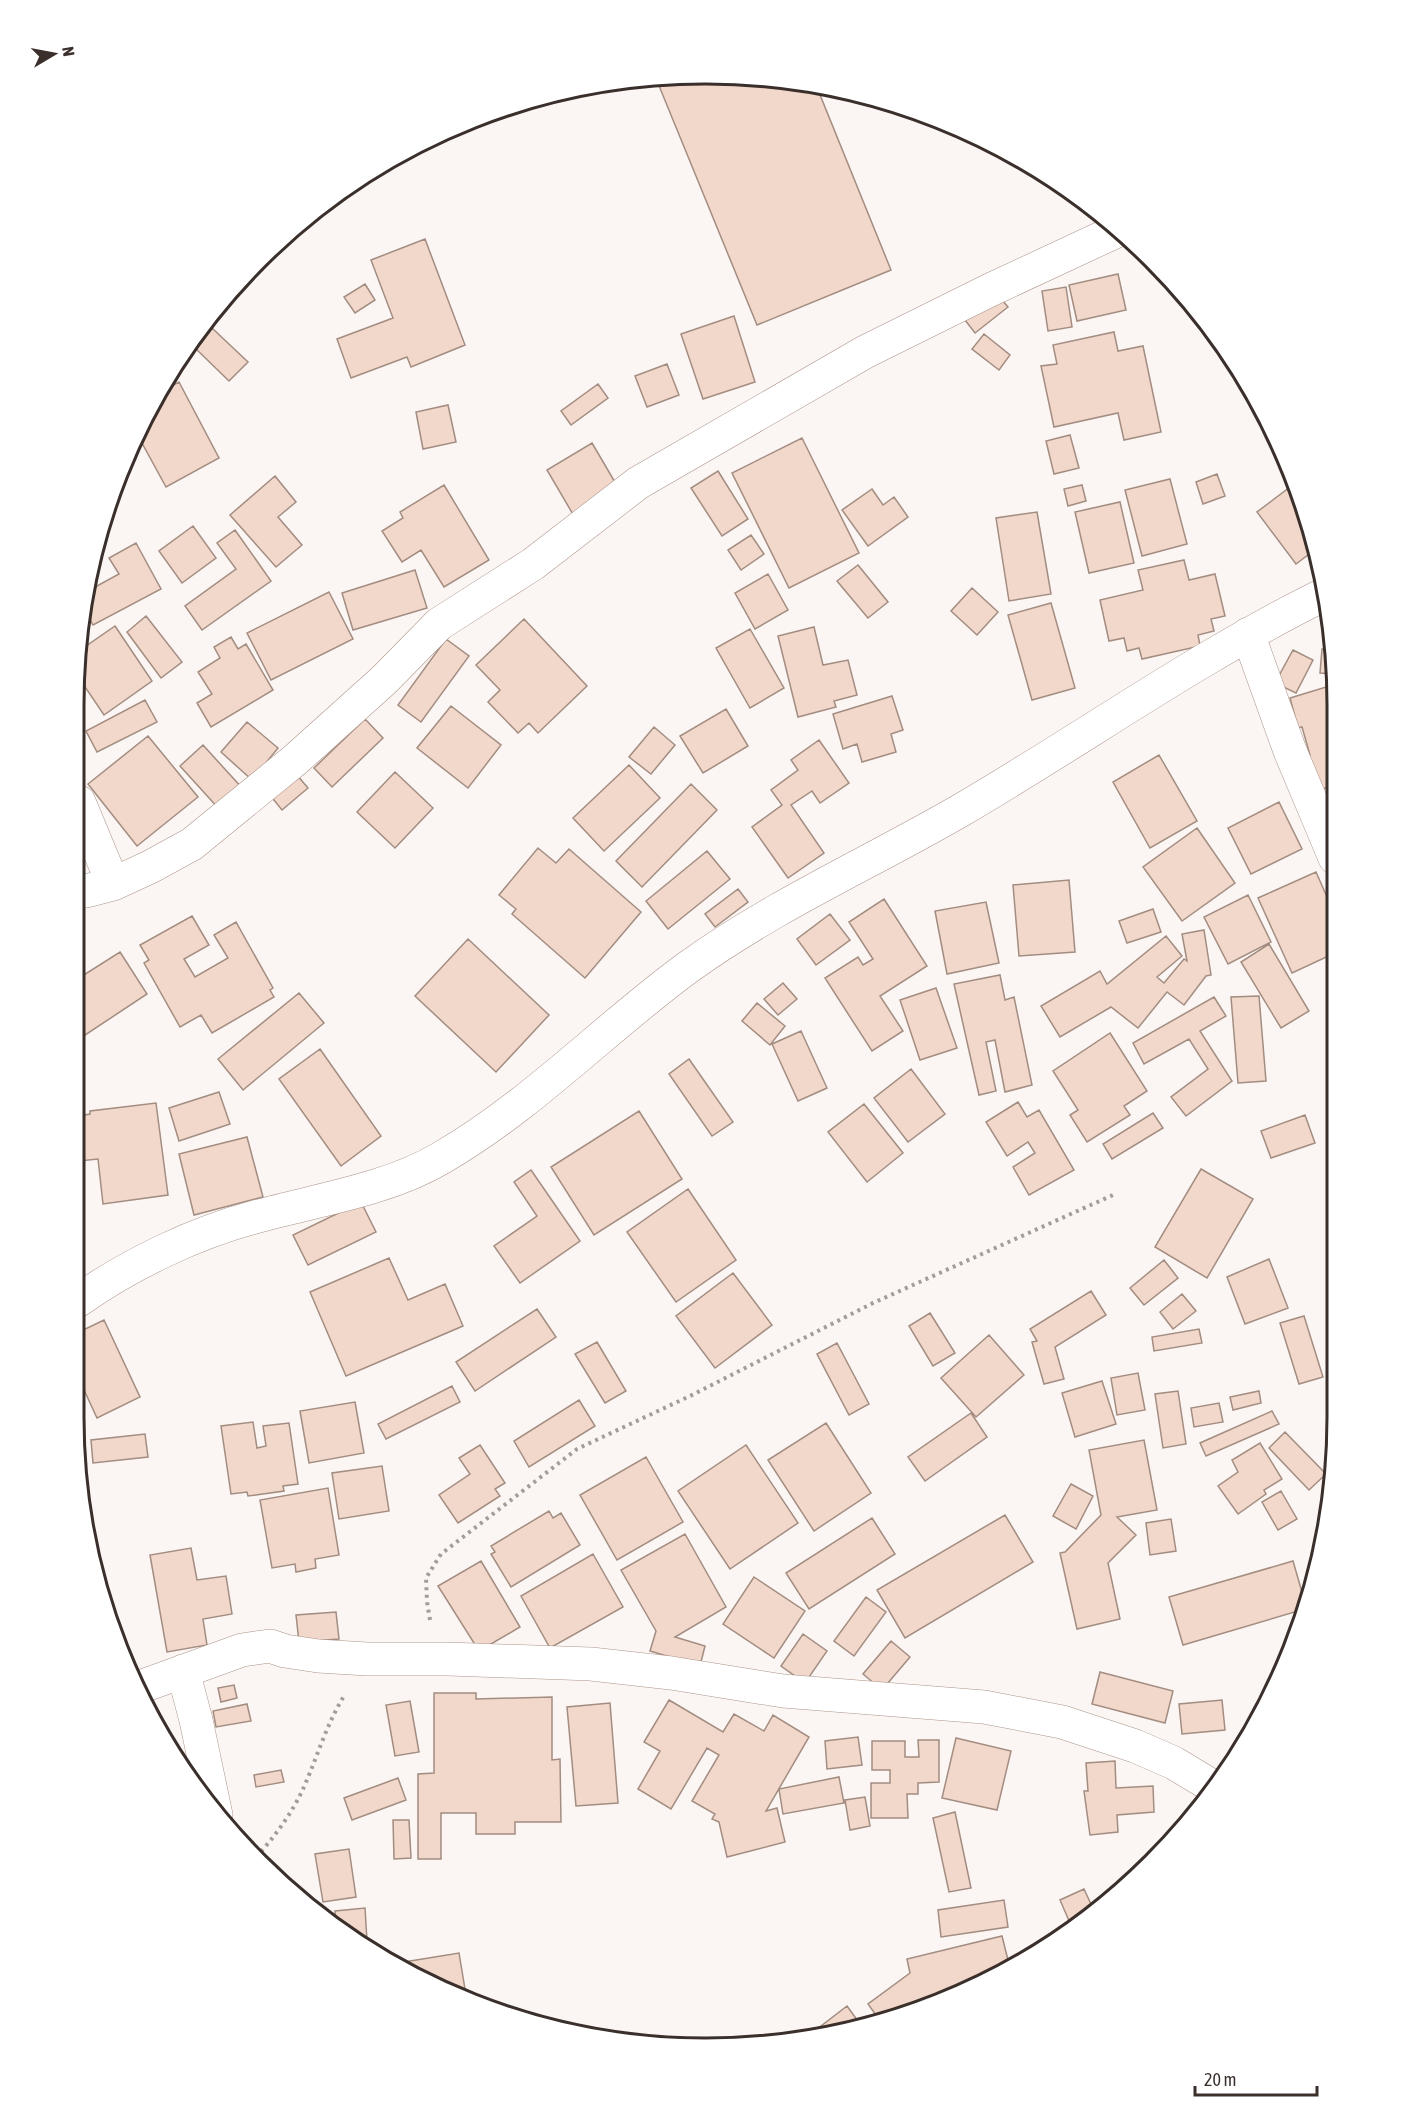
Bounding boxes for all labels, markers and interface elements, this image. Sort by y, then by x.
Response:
north arrow [24,24,84,84]
text: N [59,45,78,58]
scale bar [1195,2059,1316,2097]
text: 20 m [1204,2069,1236,2090]

